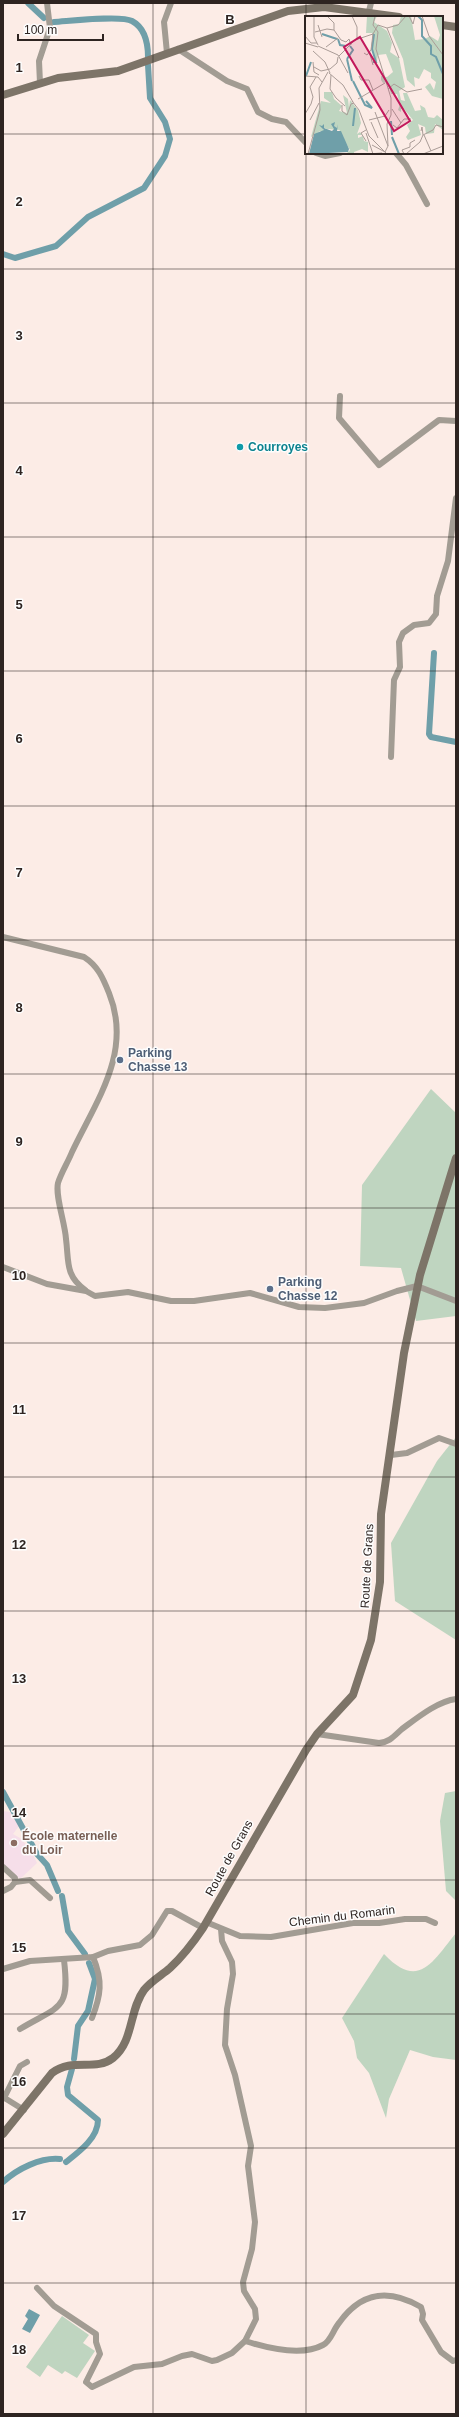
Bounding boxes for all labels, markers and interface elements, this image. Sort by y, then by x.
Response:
text: B [225,12,235,27]
scale bar [18,16,103,42]
inset map [305,16,443,154]
text: 100 m [24,23,57,37]
text: 1 [15,60,23,75]
text: 2 [15,194,23,209]
text: 3 [15,328,23,343]
place label: Courroyes [248,440,308,454]
marker: Courroyes [235,442,245,452]
text: 4 [15,463,23,478]
text: 5 [15,597,23,612]
text: 6 [15,731,23,746]
text: 7 [15,865,23,880]
text: 8 [15,1000,23,1015]
place label: Parking Chasse 13 [128,1046,188,1074]
marker: Parking Chasse 13 [115,1055,125,1065]
text: 9 [15,1134,23,1149]
text: 10 [12,1268,26,1283]
place label: Parking Chasse 12 [278,1275,338,1303]
marker: Parking Chasse 12 [265,1284,275,1294]
text: 11 [12,1402,26,1417]
street label: Route de Grans [358,1523,376,1609]
text: 12 [12,1537,26,1552]
text: 13 [12,1671,26,1686]
text: 14 [12,1805,27,1820]
street label: Route de Grans [202,1818,256,1898]
place label: École maternelle du Loir [22,1828,118,1857]
marker: École maternelle du Loir [9,1838,19,1848]
street label: Chemin du Romarin [288,1903,396,1929]
text: 15 [12,1940,26,1955]
text: 16 [12,2074,26,2089]
text: 17 [12,2208,26,2223]
text: 18 [12,2342,26,2357]

